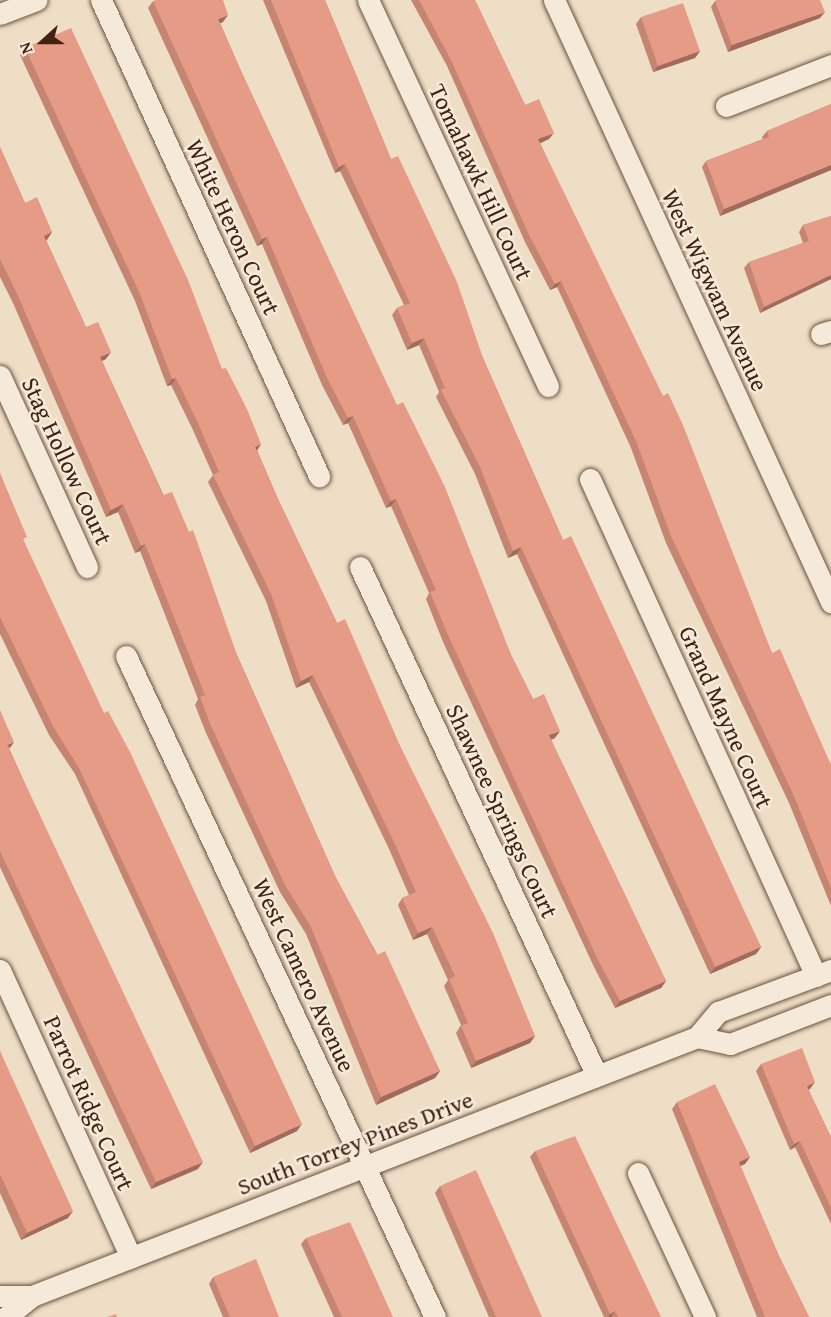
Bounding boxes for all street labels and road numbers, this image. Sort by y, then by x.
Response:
street label: Tomahawk Hill Court [423,80,539,284]
street label: White Heron Court [180,135,286,319]
street label: West Wigwam Avenue [656,184,774,396]
street label: Stag Hollow Court [16,373,118,549]
street label: Grand Mayne Court [673,621,779,813]
street label: Shawnee Springs Court [440,699,564,923]
street label: West Camero Avenue [247,874,361,1076]
street label: Parrot Ridge Court [38,1011,140,1195]
street label: South Torrey Pines Drive [233,1085,477,1201]

